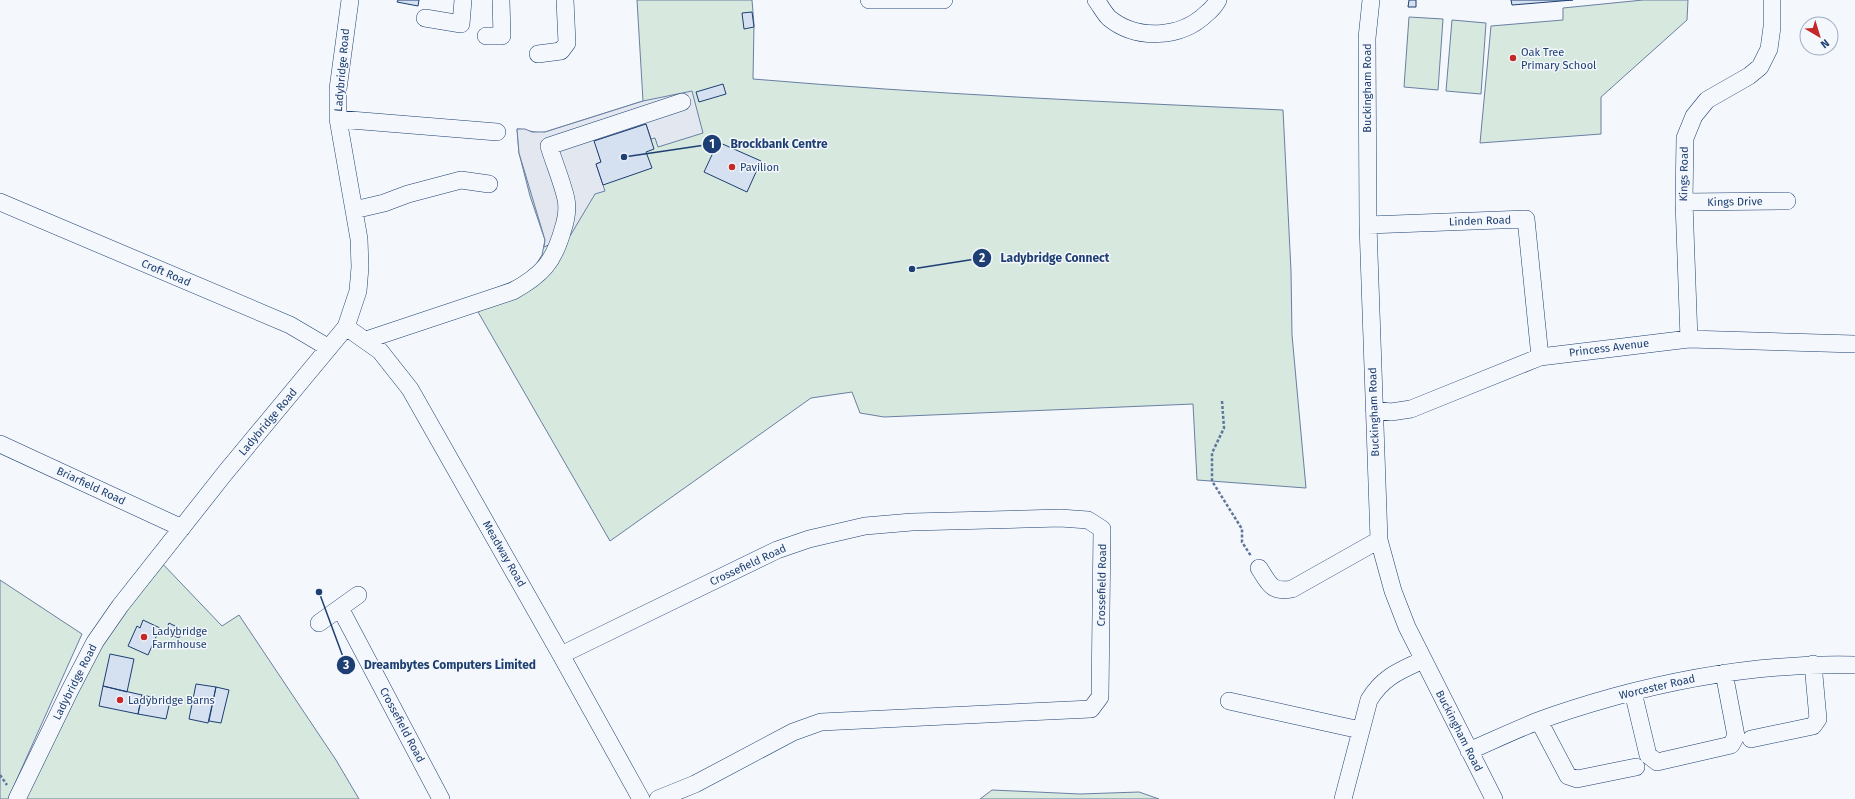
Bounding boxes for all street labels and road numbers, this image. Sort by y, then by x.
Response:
street label: Ladybridge Road [332,28,352,112]
street label: Buckingham Road [1361,43,1374,133]
street label: Kings Road [1677,146,1691,202]
street label: Kings Drive [1707,195,1763,209]
street label: Linden Road [1449,213,1511,229]
street label: Croft Road [139,257,193,289]
street label: Princess Avenue [1568,337,1650,359]
street label: Buckingham Road [1366,367,1382,457]
street label: Ladybridge Road [236,386,300,458]
street label: Briarfield Road [54,464,128,508]
street label: Meadway Road [480,519,528,589]
street label: Crossefield Road [708,542,788,588]
street label: Crossefield Road [1095,543,1109,627]
street label: Ladybridge Road [50,642,100,722]
street label: Worcester Road [1618,672,1696,702]
street label: Crossefield Road [377,685,427,765]
street label: Buckingham Road [1433,688,1485,774]

